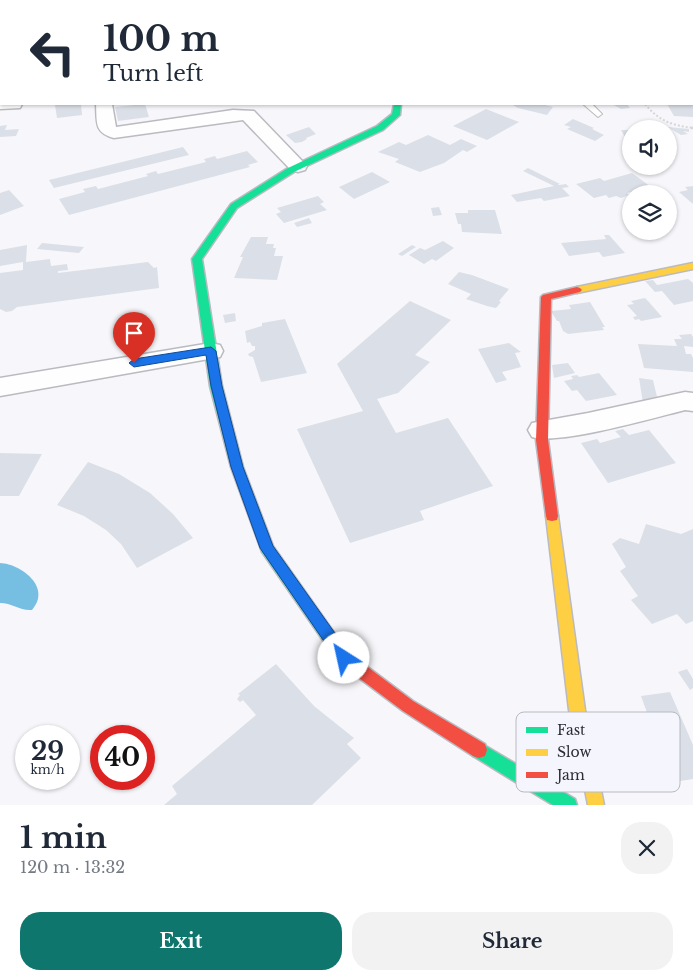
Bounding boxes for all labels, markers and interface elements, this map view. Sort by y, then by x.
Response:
text: 100 m [103,17,219,60]
icon: left [20,20,85,85]
text: Turn left [103,60,203,87]
map controls [622,120,677,240]
button: sound [622,120,677,175]
button: layers [622,185,677,240]
pin [113,312,155,363]
icon: arrive [120,319,148,347]
position arrow [317,631,369,683]
legend [516,712,680,792]
text: Fast [557,721,586,739]
speed limit sign: 40 [90,725,155,790]
text: 29 [31,736,64,767]
text: Slow [557,743,591,761]
text: km/h [30,762,65,777]
text: Jam [555,766,585,784]
text: 1 min [20,819,107,856]
button: close [621,822,673,874]
text: 120 m · 13:32 [20,857,125,877]
button: Exit [20,912,342,970]
button: Share [352,912,673,970]

